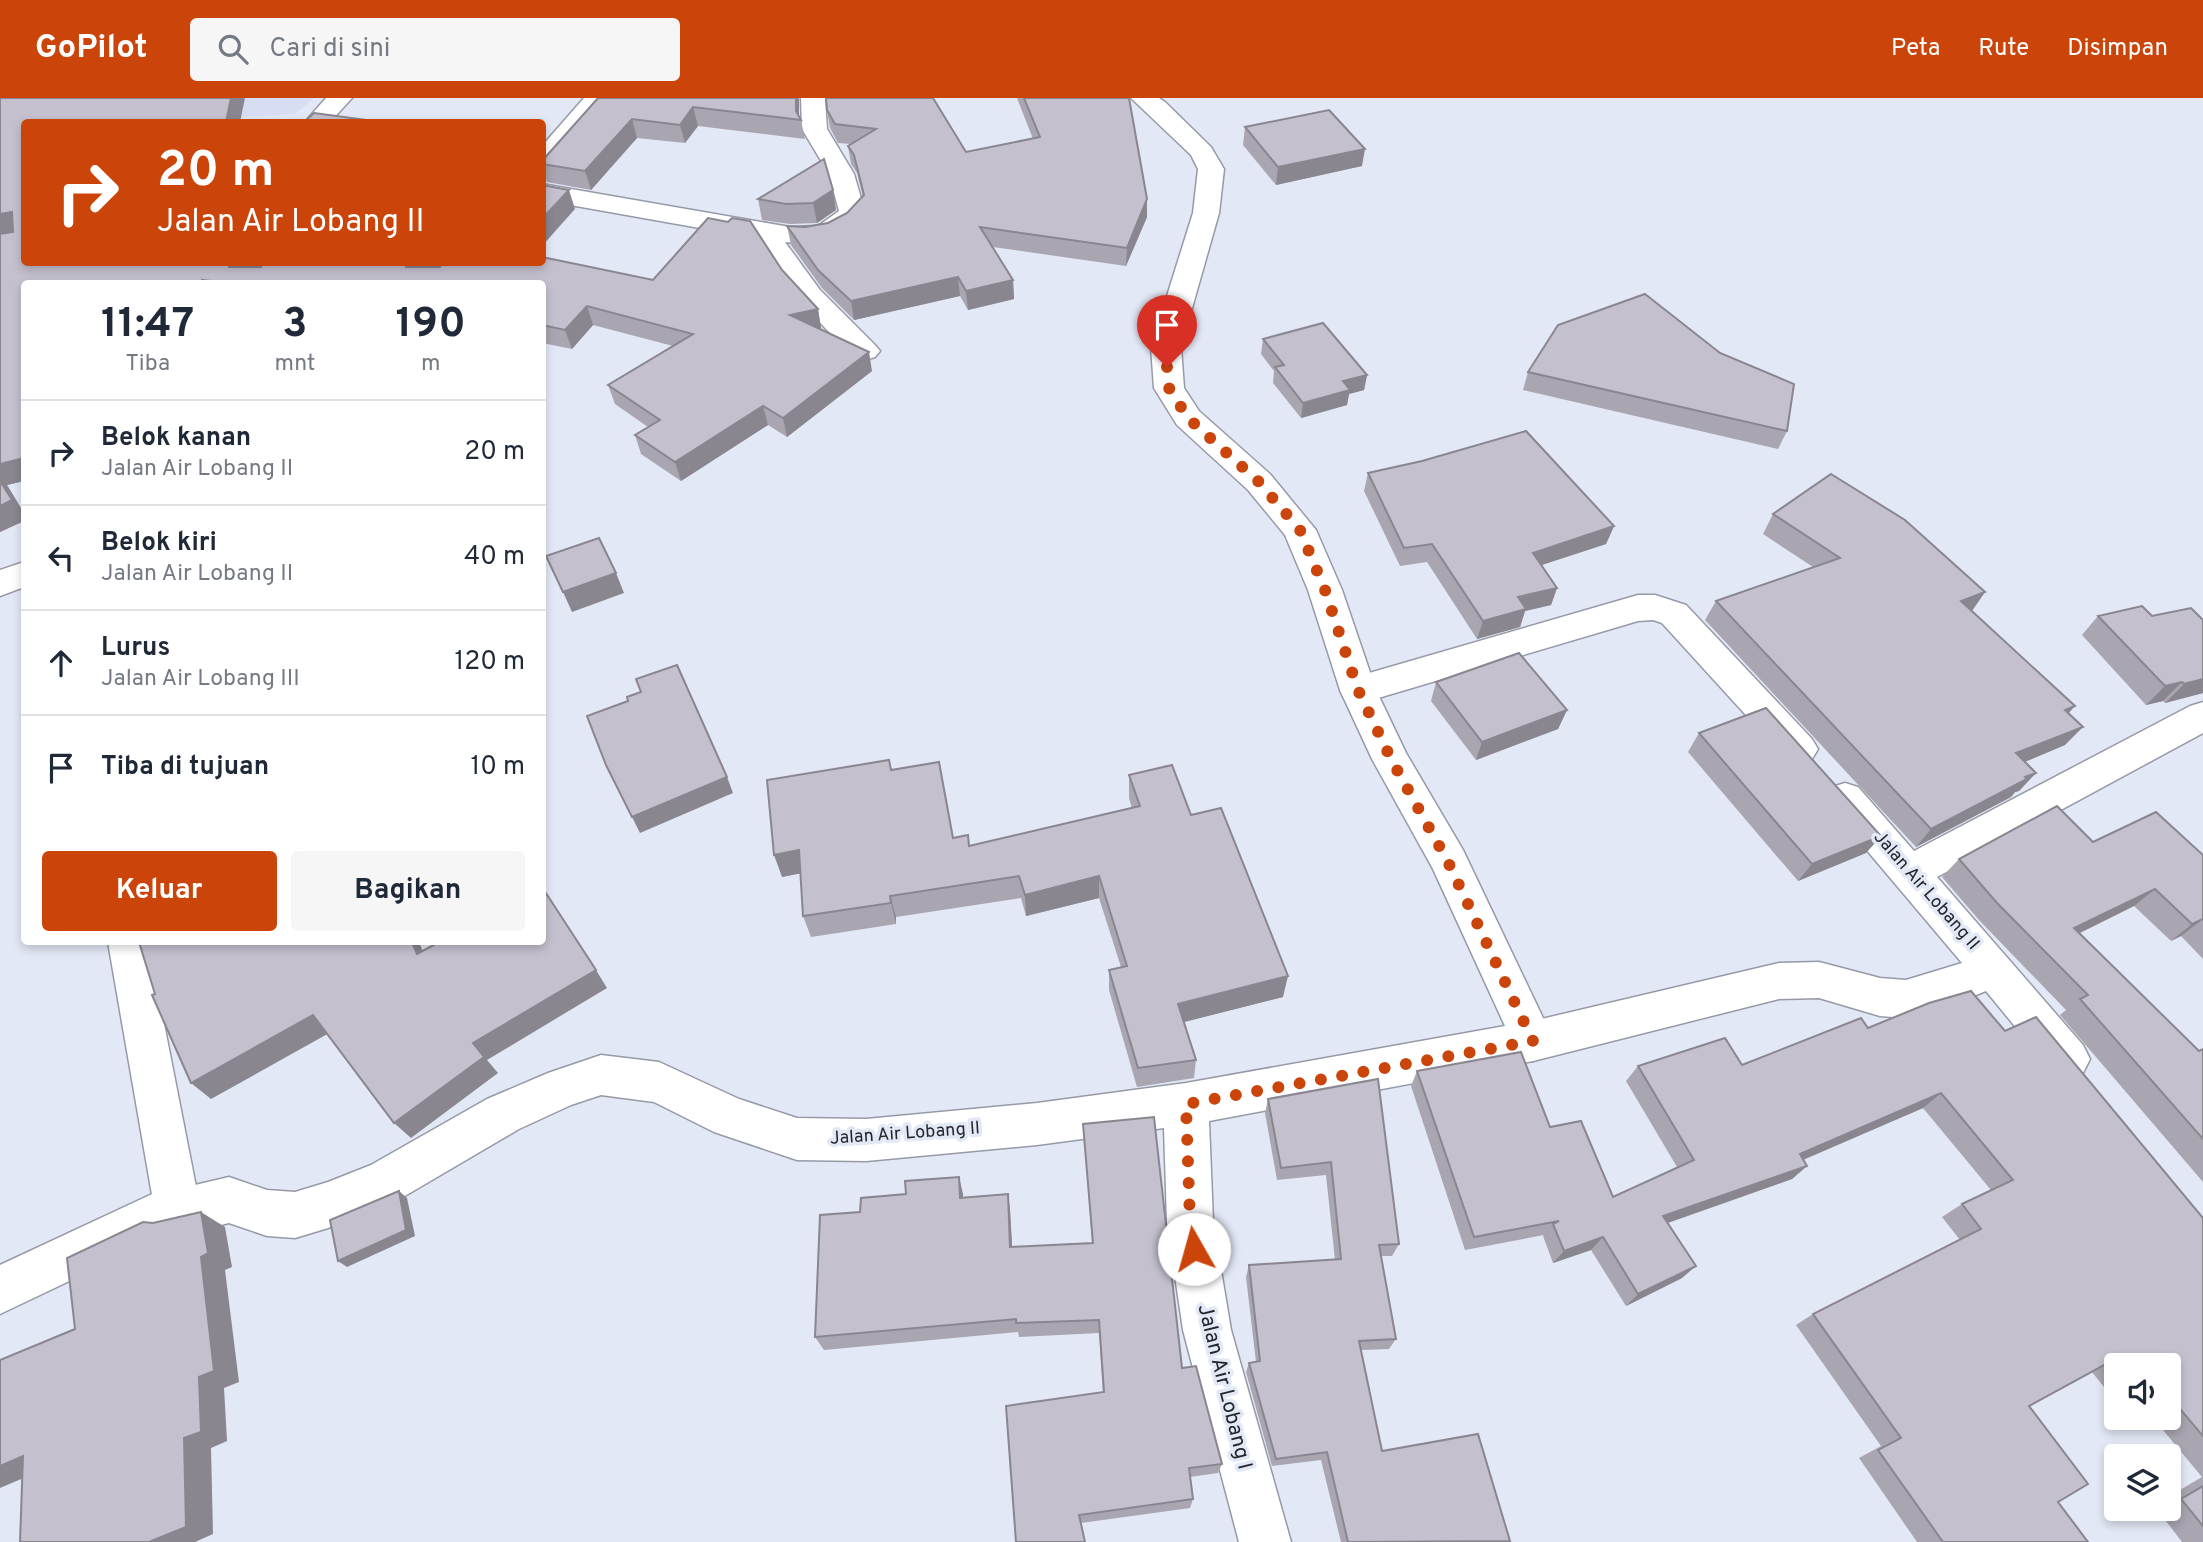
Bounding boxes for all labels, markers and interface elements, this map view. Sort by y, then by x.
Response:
search box [190,18,680,81]
text: GoPilot [35,28,148,70]
icon: search [214,30,252,68]
text: Cari di sini [270,33,390,66]
text: Peta [1891,34,1940,64]
text: Rute [1978,34,2029,64]
text: Disimpan [2067,34,2168,64]
text: 20 m [157,142,274,204]
icon: right [42,147,133,238]
text: Jalan Air Lobang II [157,203,424,243]
pin [1137,295,1197,367]
text: 11:47 [101,299,194,352]
text: 3 [282,299,308,352]
text: 190 [396,299,466,352]
icon: arrive [1148,306,1186,344]
text: Tiba [125,350,170,379]
text: mnt [274,350,316,379]
text: m [421,350,440,379]
text: Belok kanan [101,422,251,455]
icon: right [42,434,80,472]
text: 20 m [464,436,525,469]
text: Jalan Air Lobang II [101,455,293,484]
text: Belok kiri [101,527,217,560]
icon: left [42,539,80,577]
text: 40 m [464,541,525,574]
text: Jalan Air Lobang II [101,560,293,589]
text: Lurus [101,632,170,665]
icon: ahead [42,644,80,682]
text: 120 m [455,646,525,679]
text: Jalan Air Lobang III [101,665,300,694]
icon: arrive [42,749,80,787]
text: Tiba di tujuan [101,751,269,784]
text: 10 m [470,751,525,784]
street label: Jalan Air Lobang II [1868,827,1984,955]
button: Keluar [42,851,277,931]
button: Bagikan [291,851,525,931]
street label: Jalan Air Lobang II [829,1117,981,1151]
position arrow [1157,1212,1231,1286]
street label: Jalan Air Lobang I [1190,1301,1258,1473]
map controls [2104,1353,2181,1521]
button: sound [2104,1353,2181,1430]
button: layers [2104,1444,2181,1521]

